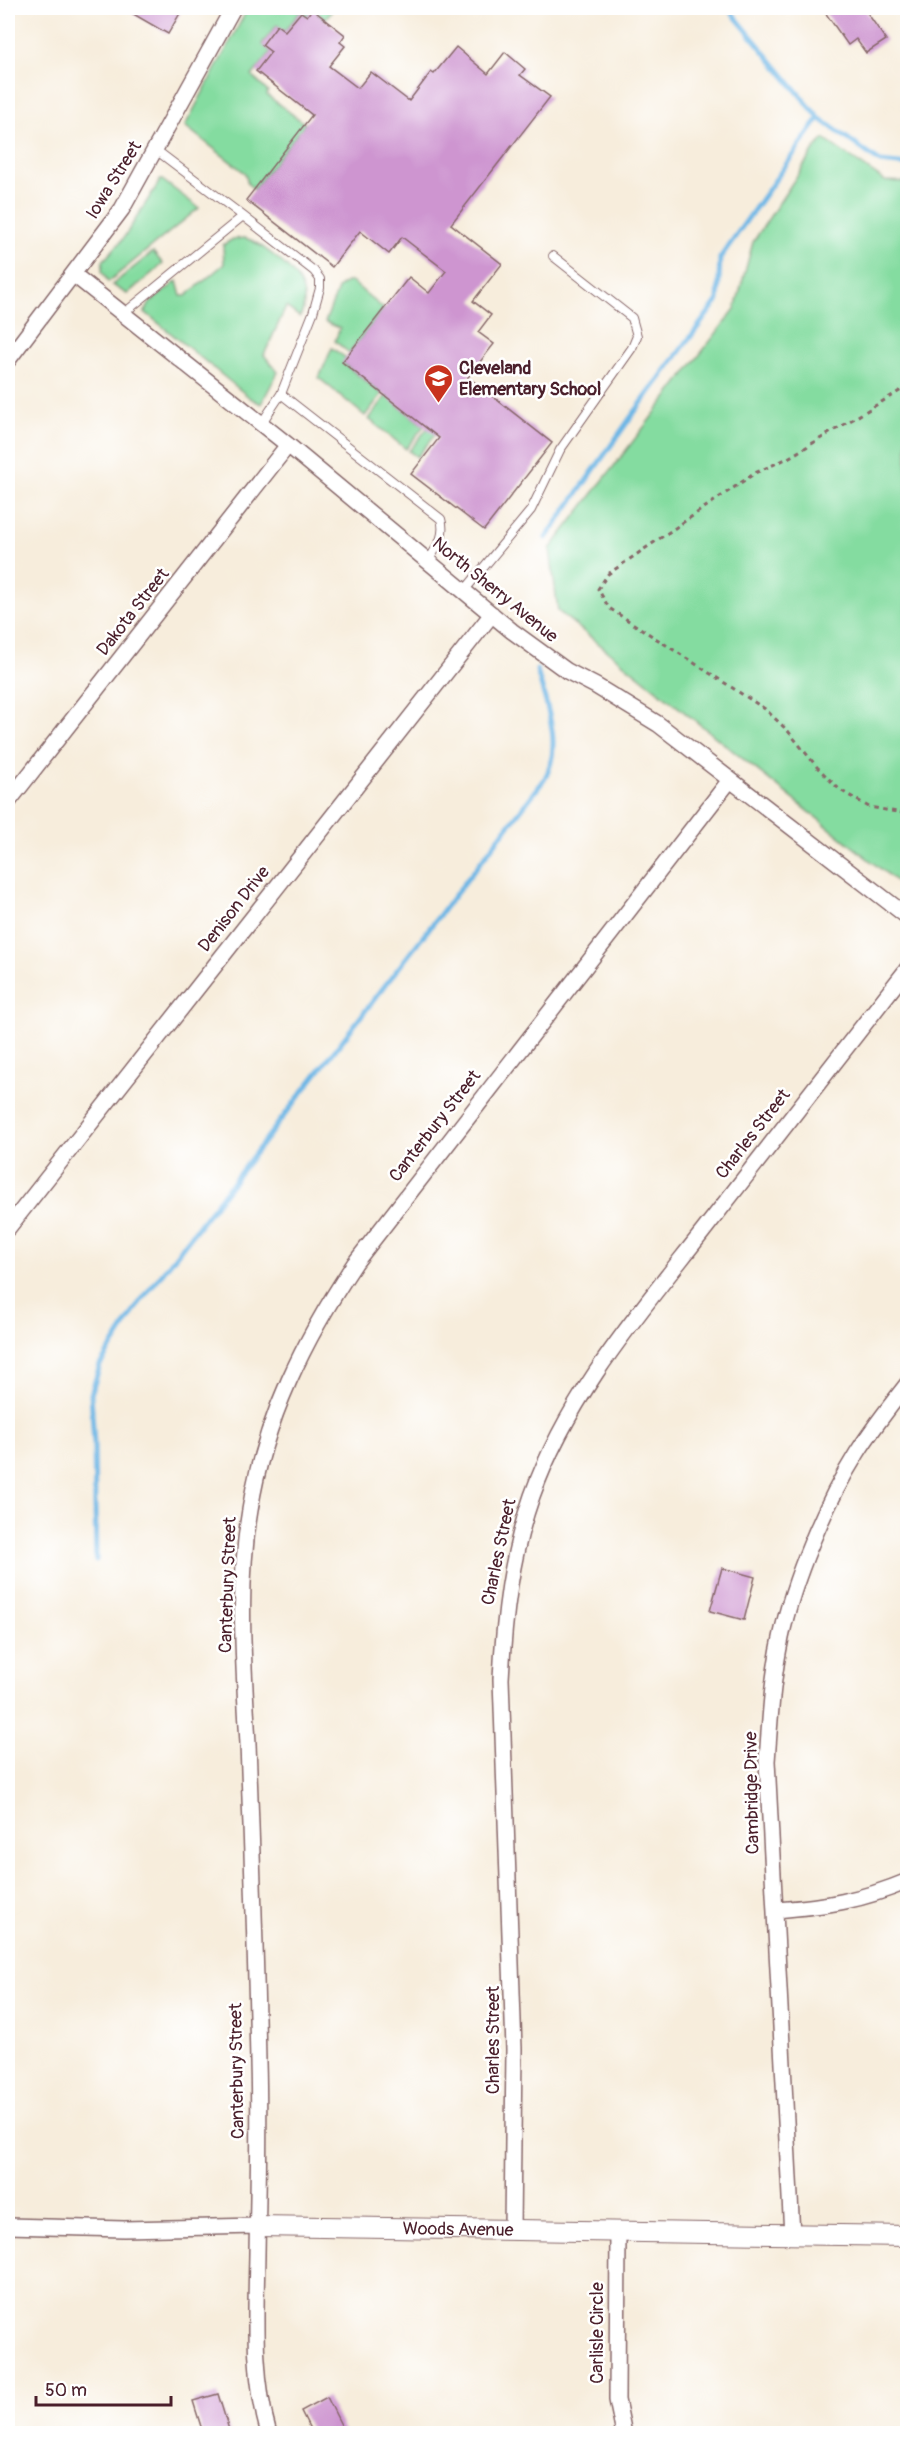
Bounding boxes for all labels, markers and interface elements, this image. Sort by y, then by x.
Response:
street label: Iowa Street [81,136,147,223]
place label: Cleveland Elementary School [459,357,601,401]
school or university icon: Cleveland Elementary School [422,362,454,404]
street label: North Sherry Avenue [427,532,563,648]
street label: Dakota Street [92,563,175,661]
street label: Denison Drive [193,861,275,957]
street label: Canterbury Street [384,1065,486,1187]
street label: Charles Street [711,1084,796,1184]
street label: Charles Street [476,1496,522,1607]
street label: Canterbury Street [214,1516,242,1653]
street label: Cambridge Drive [739,1731,765,1855]
street label: Charles Street [482,1985,505,2094]
street label: Canterbury Street [224,2002,250,2139]
street label: Woods Avenue [402,2217,514,2241]
street label: Carlisle Circle [586,2282,609,2384]
scale bar [36,2369,171,2407]
text: 50 m [45,2379,87,2402]

